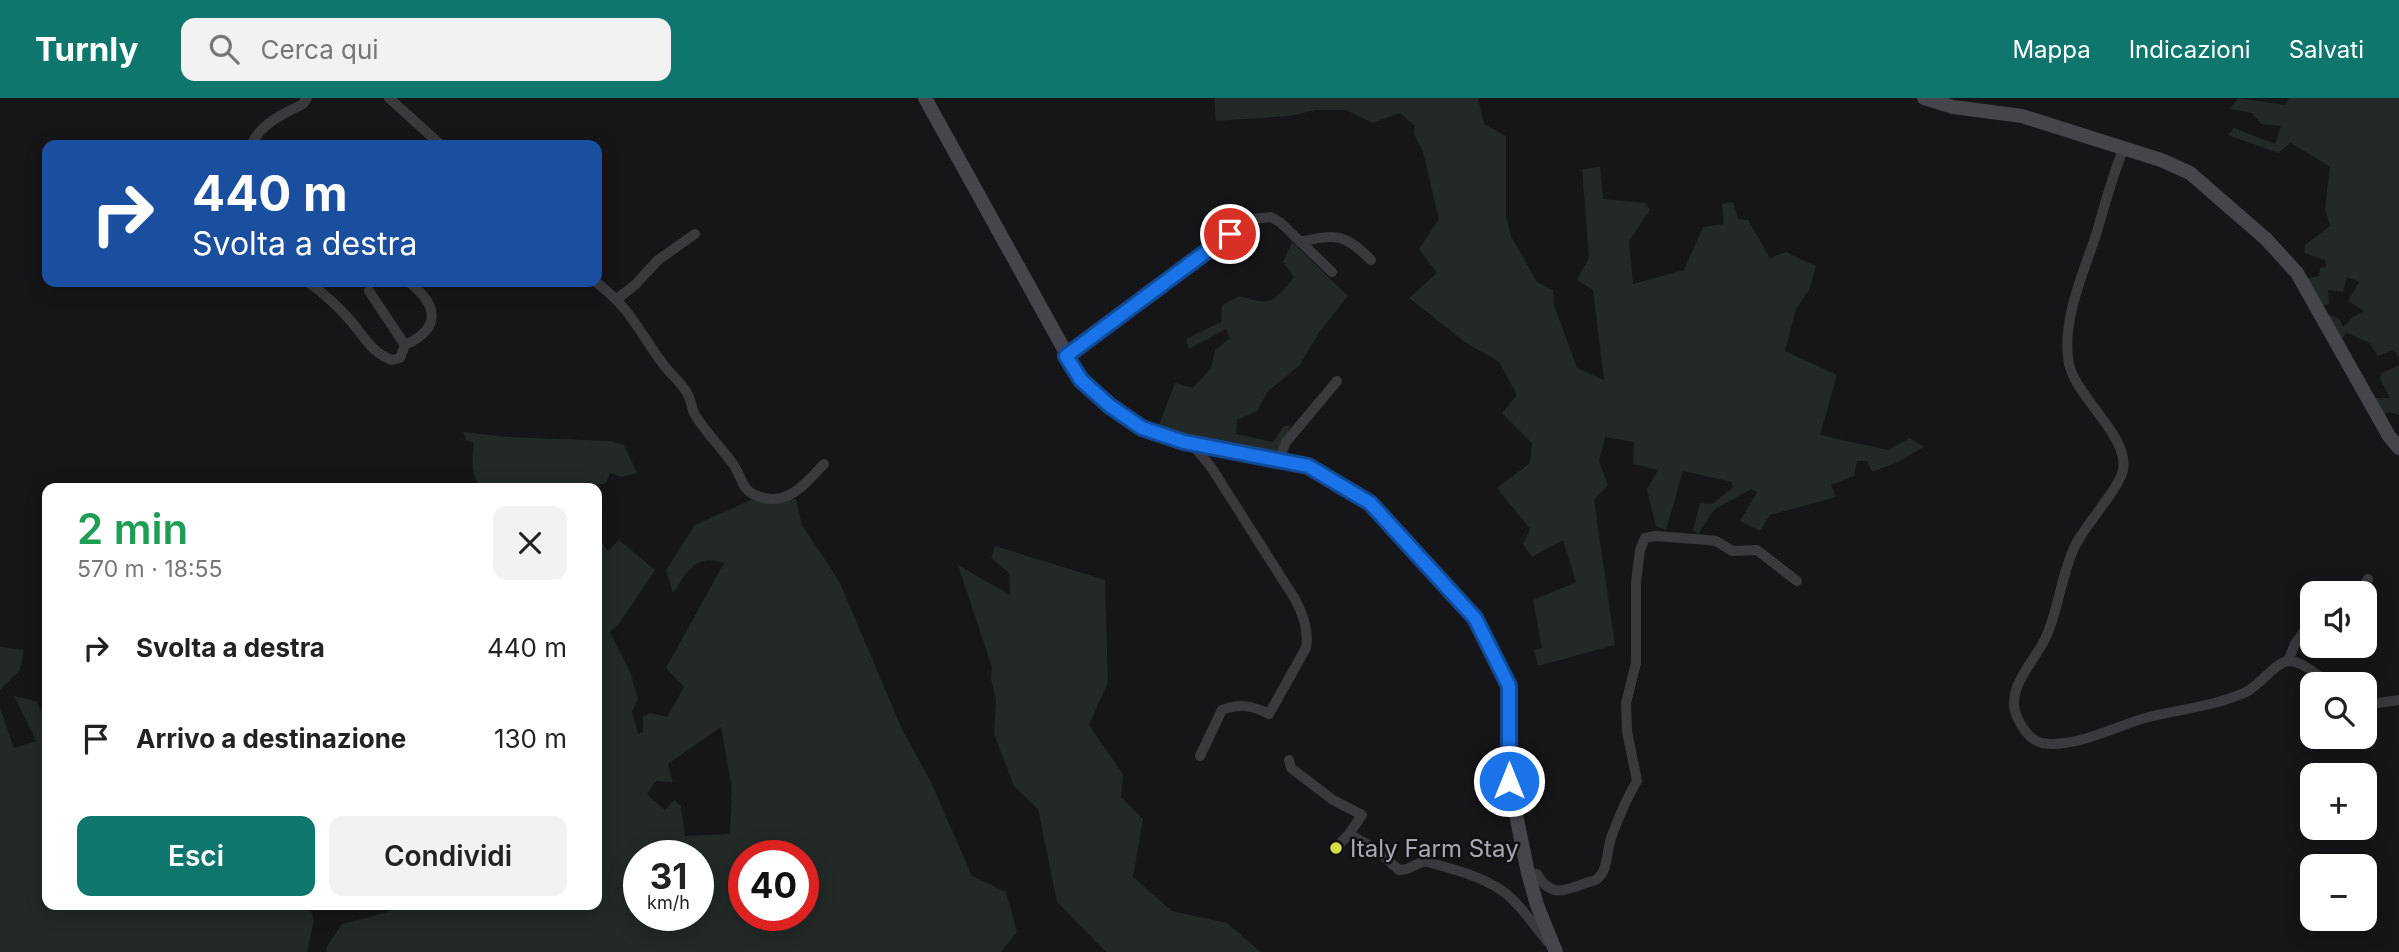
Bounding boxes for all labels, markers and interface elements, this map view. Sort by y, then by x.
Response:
search box [181,18,671,81]
text: Turnly [35,29,139,69]
icon: search [205,30,243,68]
text: Cerca qui [261,34,379,65]
text: Mappa [2012,35,2091,64]
text: Indicazioni [2129,35,2251,64]
text: Salvati [2289,35,2364,64]
text: 440 m [192,164,348,223]
icon: right [77,168,168,259]
pin [1200,204,1260,264]
icon: arrive [1211,215,1249,253]
text: Svolta a destra [192,224,417,263]
text: 2 min [77,503,188,554]
button: close [493,506,567,580]
text: 570 m · 18:55 [77,555,223,583]
map controls [2300,581,2377,931]
button: sound [2300,581,2377,658]
icon: right [77,629,115,667]
text: Svolta a destra [136,632,325,663]
text: 440 m [487,632,567,663]
button: search [2300,672,2377,749]
icon: arrive [77,720,115,758]
text: Arrivo a destinazione [136,723,406,754]
text: 130 m [494,723,567,754]
position arrow [1472,744,1546,818]
button: + [2300,763,2377,840]
button: Esci [77,816,315,896]
button: Condividi [329,816,567,896]
place label: Italy Farm Stay [1350,834,1519,863]
speed limit sign: 40 [728,840,819,931]
marker: Italy Farm Stay [1328,840,1344,856]
button: − [2300,854,2377,931]
text: 31 [650,855,687,897]
text: km/h [647,892,690,913]

